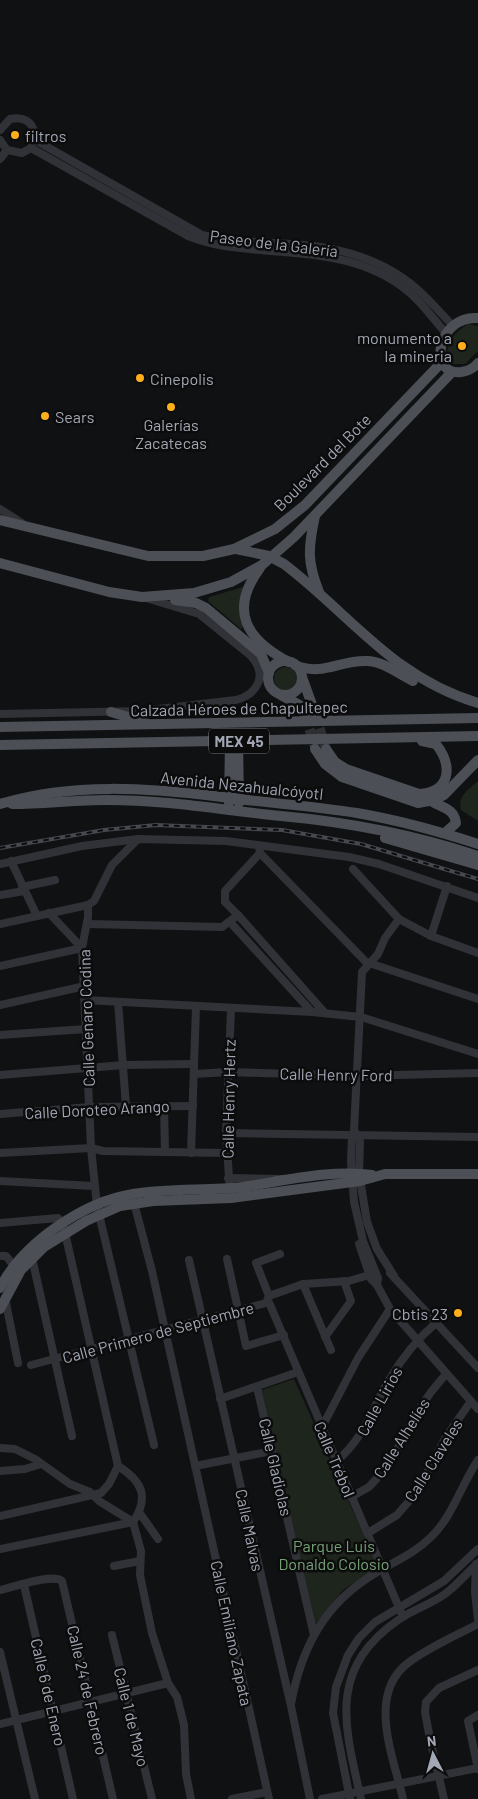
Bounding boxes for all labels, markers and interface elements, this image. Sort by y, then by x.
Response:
place label: filtros [25,126,66,145]
marker: filtros [9,129,21,141]
street label: Paseo de la Galería [209,226,339,260]
place label: monumento a la mineria [357,328,452,365]
marker: monumento a la mineria [456,340,468,352]
place label: Cinepolis [150,369,214,388]
marker: Cinepolis [134,372,146,384]
marker: Galerías Zacatecas [165,401,177,413]
place label: Sears [55,407,94,426]
street label: Boulevard del Bote [269,409,375,515]
marker: Sears [39,410,51,422]
place label: Galerías Zacatecas [135,415,207,452]
street label: Calzada Héroes de Chapultepec [130,697,348,719]
road number: MEX 45 [209,728,269,754]
street label: Avenida Nezahualcóyotl [160,767,324,803]
street label: Calle Genaro Codina [74,949,98,1087]
street label: Calle Henry Hertz [217,1039,239,1159]
street label: Calle Henry Ford [279,1064,393,1084]
street label: Calle Doroteo Arango [24,1096,170,1122]
street label: Calle Primero de Septiembre [60,1297,256,1367]
place label: Cbtis 23 [392,1304,448,1323]
marker: Cbtis 23 [452,1307,464,1319]
street label: Calle Lirios [352,1363,406,1439]
street label: Calle Alhelíes [369,1395,433,1481]
street label: Calle Claveles [400,1415,466,1505]
street label: Calle Gladiolas [256,1416,296,1518]
street label: Calle Trébol [311,1418,359,1500]
street label: Calle Malvas [232,1487,268,1573]
park label: Parque Luis Donaldo Colosio [278,1536,390,1573]
street label: Calle Emiliano Zapata [207,1559,257,1707]
street label: Calle 24 de Febrero [64,1623,112,1757]
street label: Calle 6 de Enero [27,1636,71,1748]
street label: Calle 1 de Mayo [111,1665,153,1769]
north arrow [408,1729,458,1779]
text: N [426,1732,437,1750]

